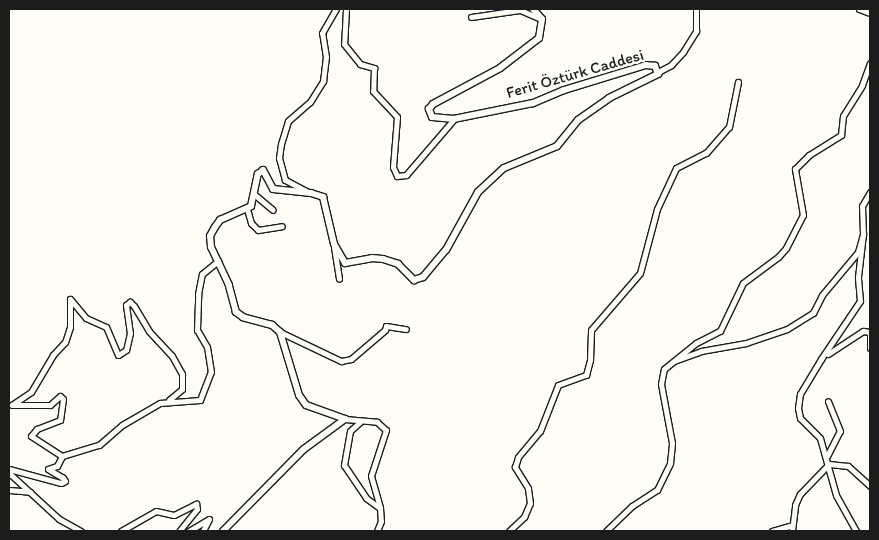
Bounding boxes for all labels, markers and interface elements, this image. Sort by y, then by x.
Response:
street label: Ferit Öztürk Caddesi [504,45,646,103]

